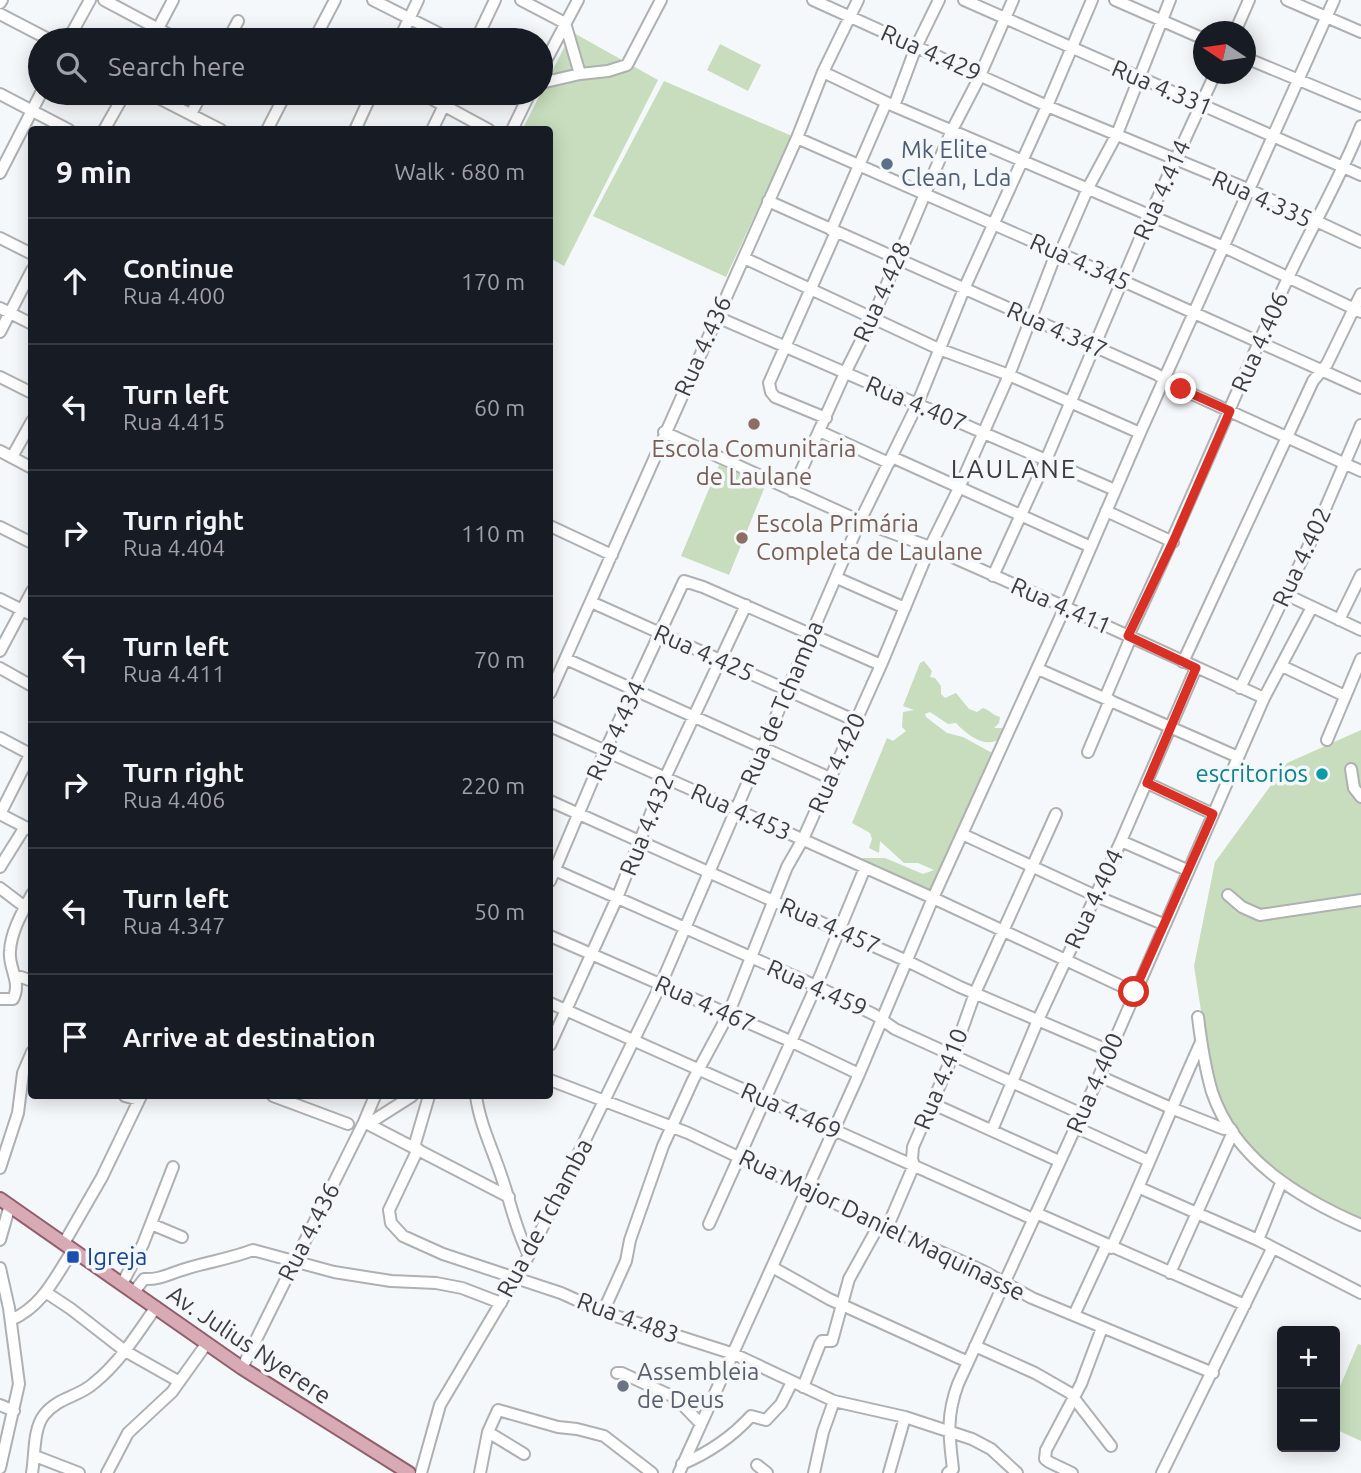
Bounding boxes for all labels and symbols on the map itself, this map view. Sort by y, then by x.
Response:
street label: Rua 4.429 [877,19,985,87]
north arrow [1193,21,1256,84]
street label: Rua 4.331 [1108,54,1217,121]
place label: Mk Elite Clean, Lda [901,136,1011,191]
street label: Rua 4.414 [1128,136,1196,244]
marker: Mk Elite Clean, Lda [879,156,895,172]
street label: Rua 4.335 [1208,165,1316,233]
street label: Rua 4.345 [1026,228,1134,296]
street label: Rua 4.428 [848,238,916,346]
street label: Rua 4.406 [1226,288,1294,396]
street label: Rua 4.436 [669,292,737,400]
street label: Rua 4.347 [1003,296,1111,364]
street label: Rua 4.407 [862,370,971,437]
route end [1165,373,1196,404]
marker: Escola Comunitaria de Laulane [746,416,762,432]
place label: Escola Comunitaria de Laulane [652,435,856,490]
district label: LAULANE [951,454,1077,483]
street label: Rua 4.402 [1267,503,1336,611]
place label: Escola Primária Completa de Laulane [756,510,983,565]
marker: Escola Primária Completa de Laulane [734,530,750,546]
street label: Rua 4.411 [1007,572,1115,640]
street label: Rua de Tchamba [735,617,828,789]
street label: Rua 4.425 [650,619,758,687]
street label: Rua 4.434 [581,677,650,785]
street label: Rua 4.420 [803,709,871,817]
place label: escritorios [1195,760,1308,787]
marker: escritorios [1314,766,1330,782]
street label: Rua 4.432 [614,770,679,879]
street label: Rua 4.453 [687,778,795,846]
street label: Rua 4.404 [1059,845,1128,953]
street label: Rua 4.457 [776,892,884,960]
street label: Rua 4.459 [763,954,871,1022]
street label: Rua 4.467 [651,970,759,1038]
route start [1118,976,1149,1007]
street label: Rua 4.410 [908,1024,973,1133]
street label: Rua 4.400 [1061,1029,1129,1137]
street label: Rua 4.469 [737,1077,845,1145]
street label: Rua de Tchamba [491,1134,598,1302]
street label: Rua Major Daniel Maquinasse [735,1143,1030,1306]
street label: Rua 4.436 [272,1178,345,1285]
place label: Igreja [87,1243,147,1270]
marker: Igreja [65,1249,81,1265]
street label: Av. Julius Nyerere [162,1280,336,1409]
street label: Rua 4.483 [573,1287,683,1348]
place label: Assembleia de Deus [637,1358,759,1413]
marker: Assembleia de Deus [615,1378,631,1394]

